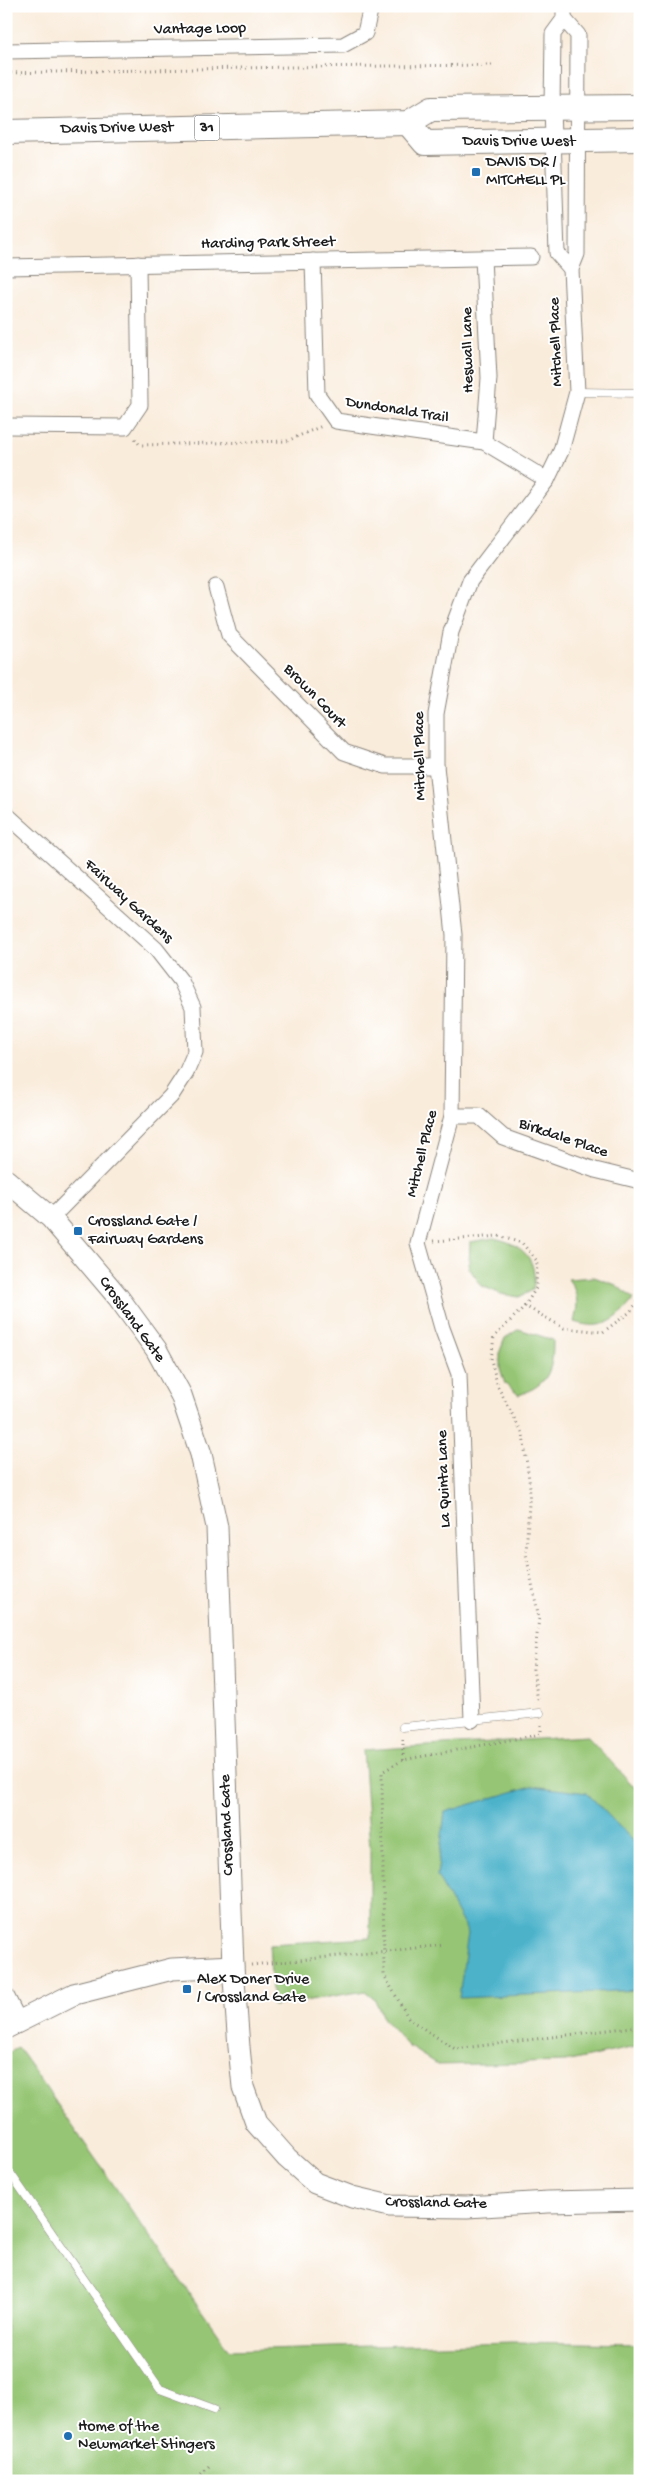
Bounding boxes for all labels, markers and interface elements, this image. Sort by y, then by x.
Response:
street label: Vantage Loop [153,20,246,40]
road number: 31 [194,116,220,140]
street label: Davis Drive West [60,118,175,139]
street label: Davis Drive West [462,133,577,152]
place label: DAVIS DR / MITCHELL PL [485,154,566,191]
marker: DAVIS DR / MITCHELL PL [470,166,482,178]
street label: Harding Park Street [201,233,337,255]
street label: Mitchell Place [546,296,568,387]
street label: Heswall Lane [459,306,479,393]
street label: Dundonald Trail [343,393,450,429]
street label: Brown Court [278,660,351,734]
street label: Mitchell Place [411,711,431,801]
street label: Fairway Gardens [79,855,177,949]
street label: Mitchell Place [403,1108,443,1200]
street label: Birkdale Place [515,1115,611,1163]
place label: Crossland Gate / Fairway Gardens [87,1213,204,1250]
marker: Crossland Gate / Fairway Gardens [72,1225,84,1237]
street label: Crossland Gate [94,1273,169,1367]
street label: La Quinta Lane [434,1429,456,1528]
street label: Crossland Gate [217,1773,239,1876]
place label: Alex Doner Drive / Crossland Gate [197,1971,310,2008]
marker: Alex Doner Drive / Crossland Gate [181,1983,193,1995]
street label: Crossland Gate [385,2194,488,2214]
place label: Home of the Newmarket Stingers [78,2418,216,2455]
marker: Home of the Newmarket Stingers [62,2430,74,2442]

